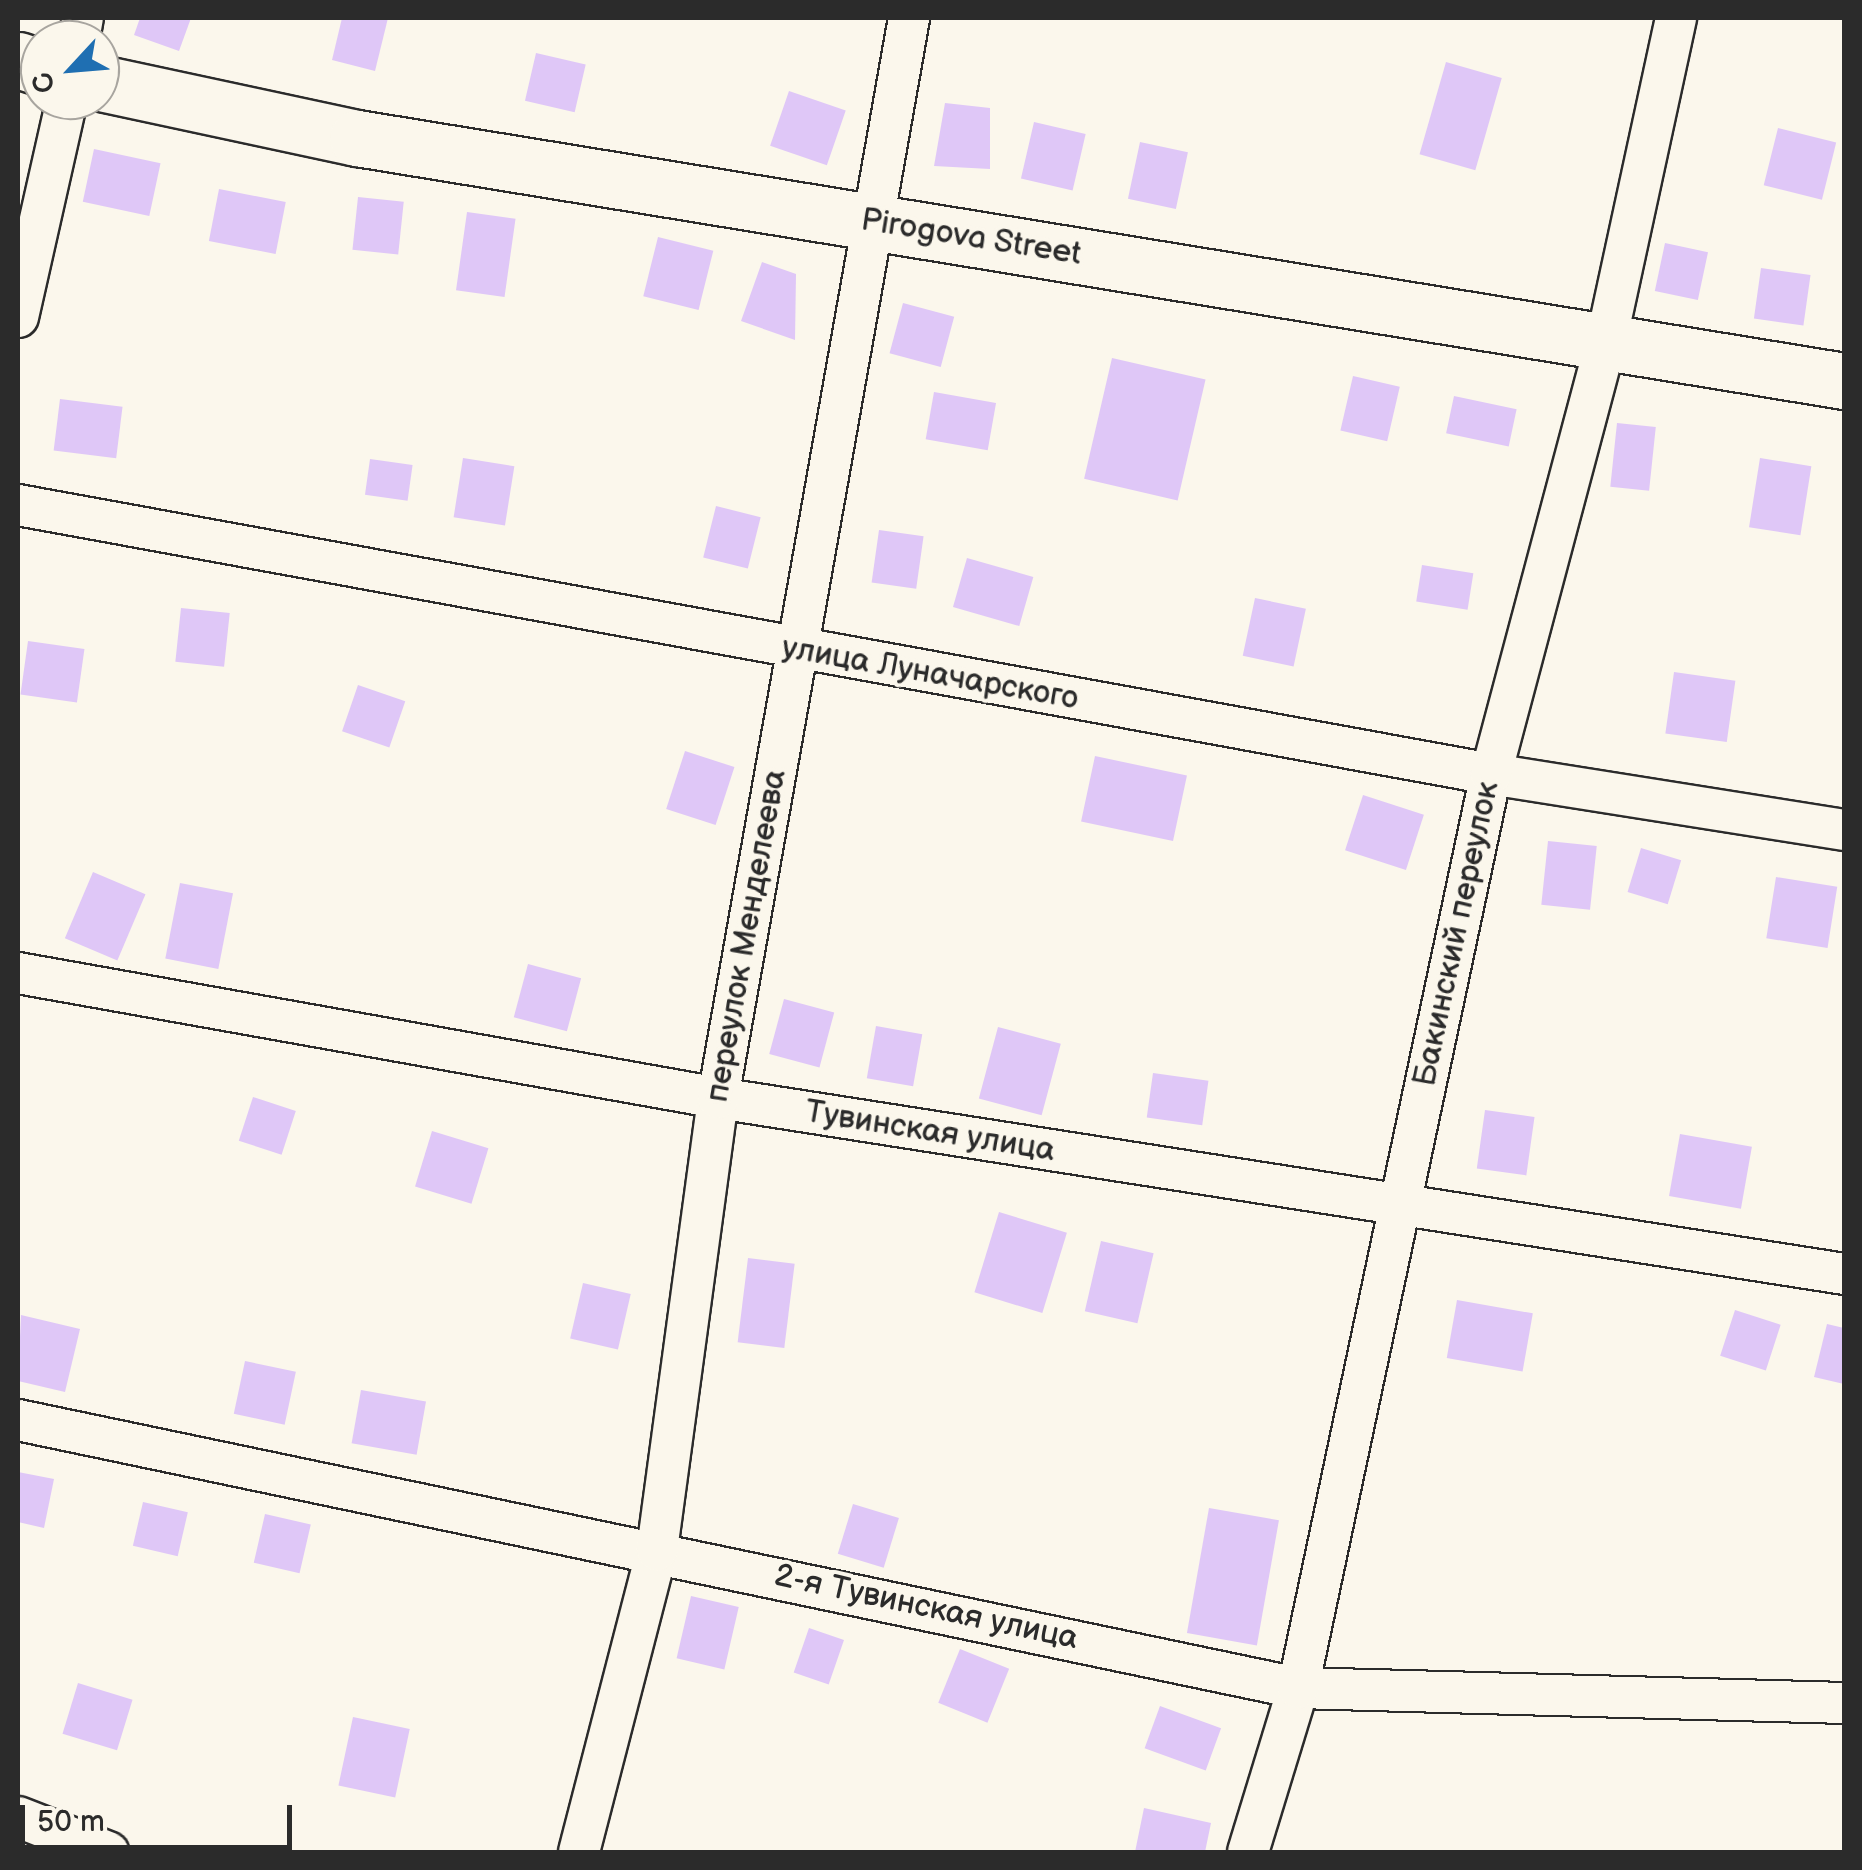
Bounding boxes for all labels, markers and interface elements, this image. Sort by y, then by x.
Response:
north arrow [20,20,120,120]
text: С [25,67,63,98]
street label: Pirogova Street [858,202,1084,274]
street label: улица Луначарского [779,629,1081,719]
street label: переулок Менделеева [699,767,795,1105]
street label: Бакинский переулок [1406,778,1508,1090]
street label: Тувинская улица [803,1093,1057,1171]
street label: 2-я Тувинская улица [771,1557,1081,1659]
scale bar [25,1785,298,1847]
text: 50 m [37,1804,105,1840]

